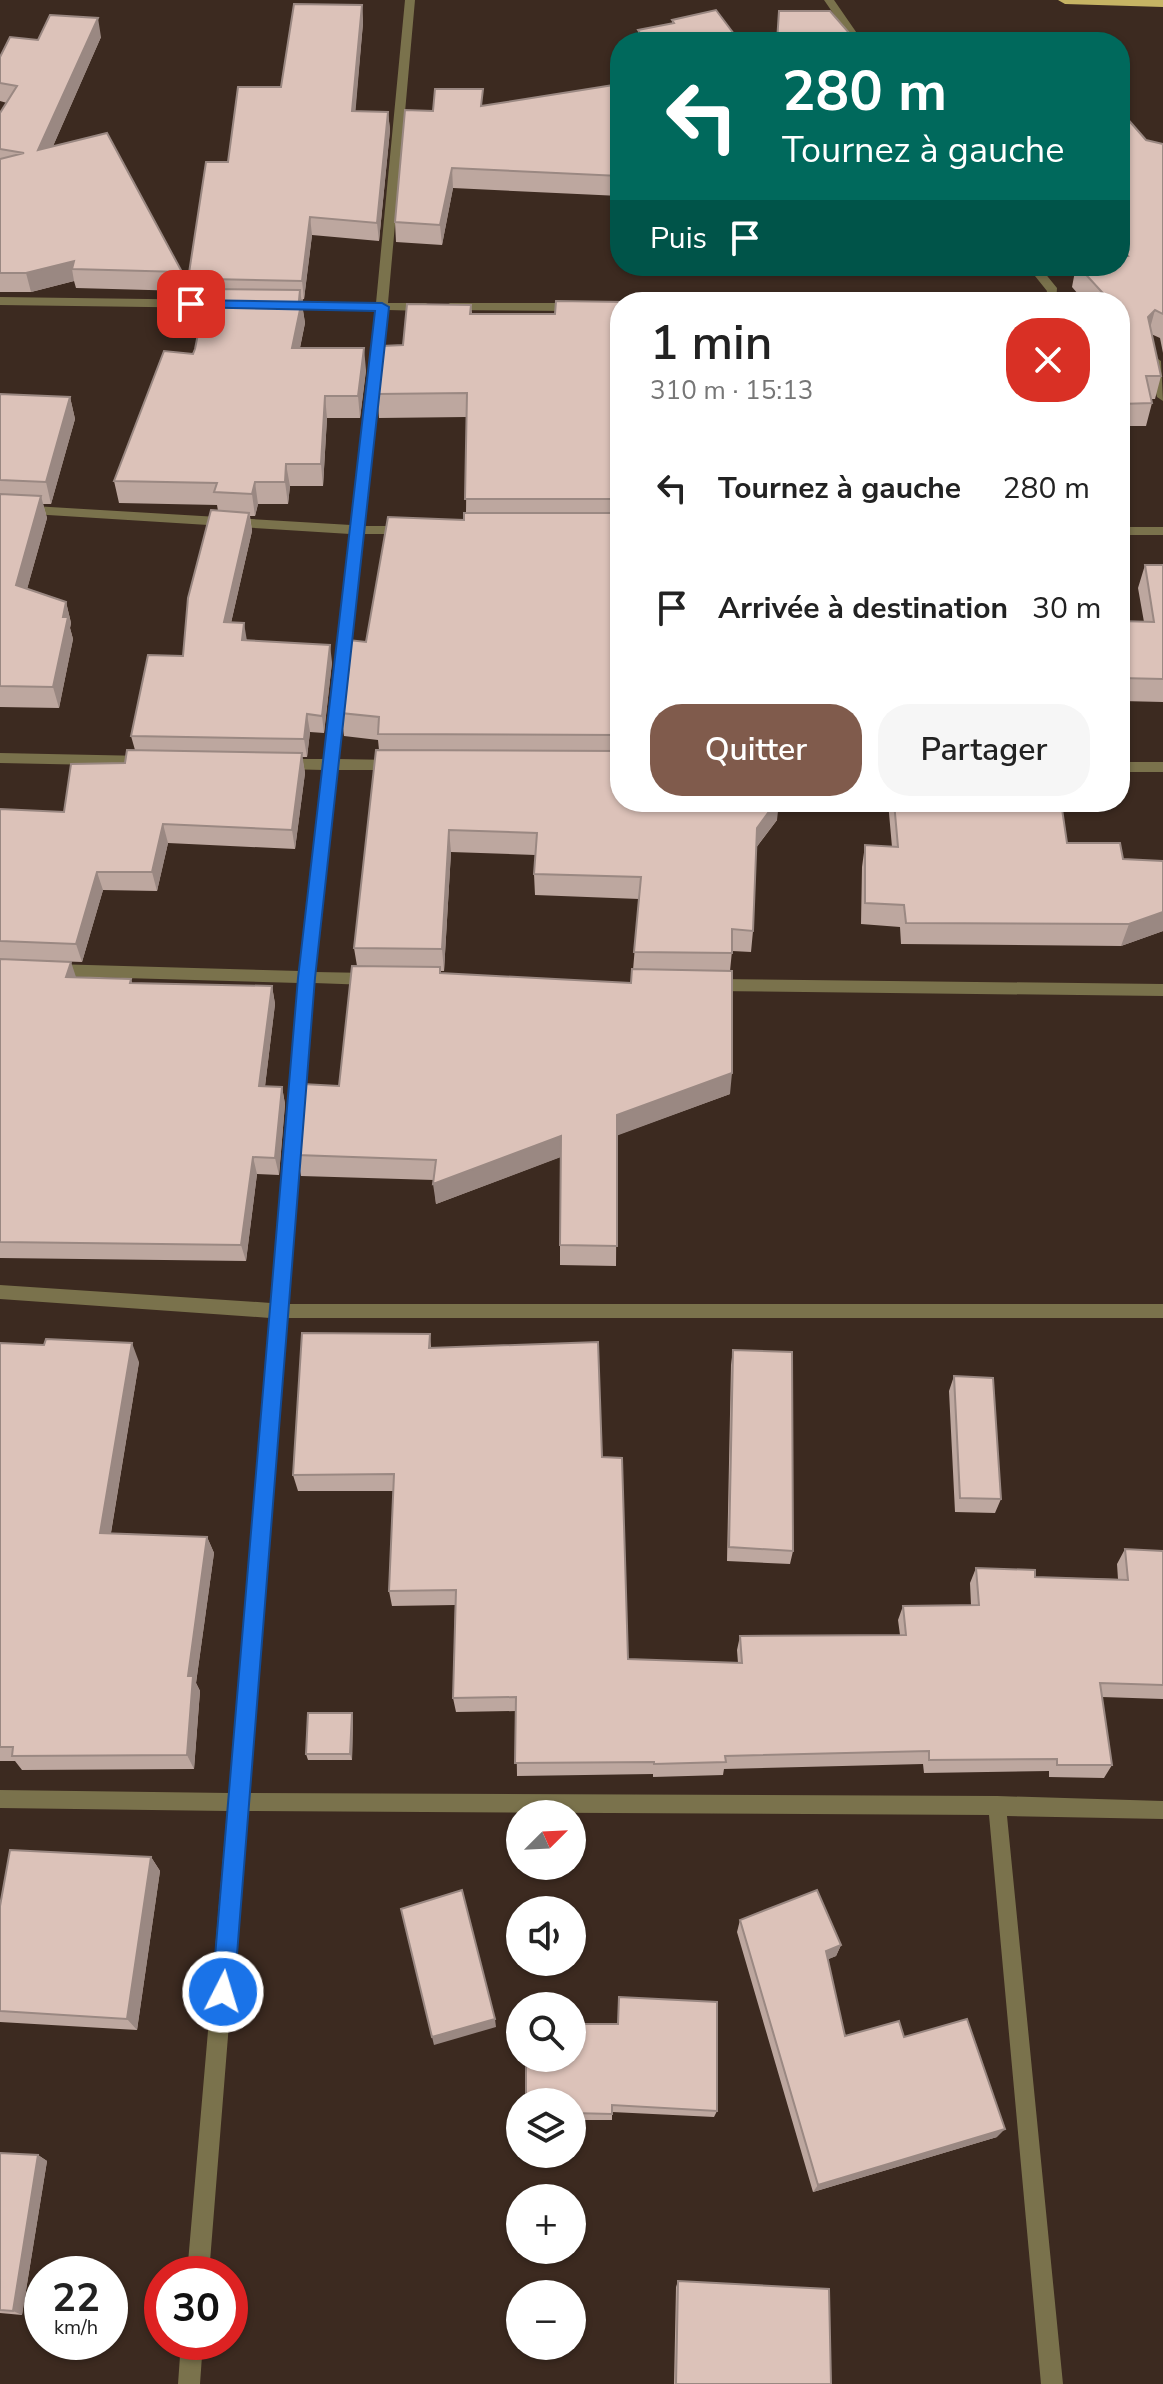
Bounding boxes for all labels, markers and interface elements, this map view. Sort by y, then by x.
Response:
text: 280 m [782,53,947,130]
icon: left [650,64,754,168]
text: Tournez à gauche [782,126,1064,175]
icon: arrive [723,216,767,260]
text: Puis [650,218,707,259]
pin [157,270,225,338]
icon: arrive [169,282,213,326]
text: 1 min [650,310,772,376]
button: close [1006,318,1090,402]
text: 310 m · 15:13 [650,373,813,408]
icon: left [650,466,694,510]
text: Tournez à gauche [718,468,961,509]
text: 280 m [1003,468,1090,509]
icon: arrive [650,586,694,630]
text: Arrivée à destination [718,588,1008,629]
text: 30 m [1032,588,1101,629]
button: Quitter [650,704,862,796]
button: Partager [878,704,1090,796]
north arrow [506,1800,586,1880]
map controls [506,1800,586,2360]
button: sound [506,1896,586,1976]
position arrow [181,1950,265,2034]
button: search [506,1992,586,2072]
button: layers [506,2088,586,2168]
button: + [506,2184,586,2264]
speed limit sign: 30 [144,2256,248,2360]
text: 22 [52,2271,100,2325]
button: − [506,2280,586,2360]
text: km/h [54,2314,98,2341]

